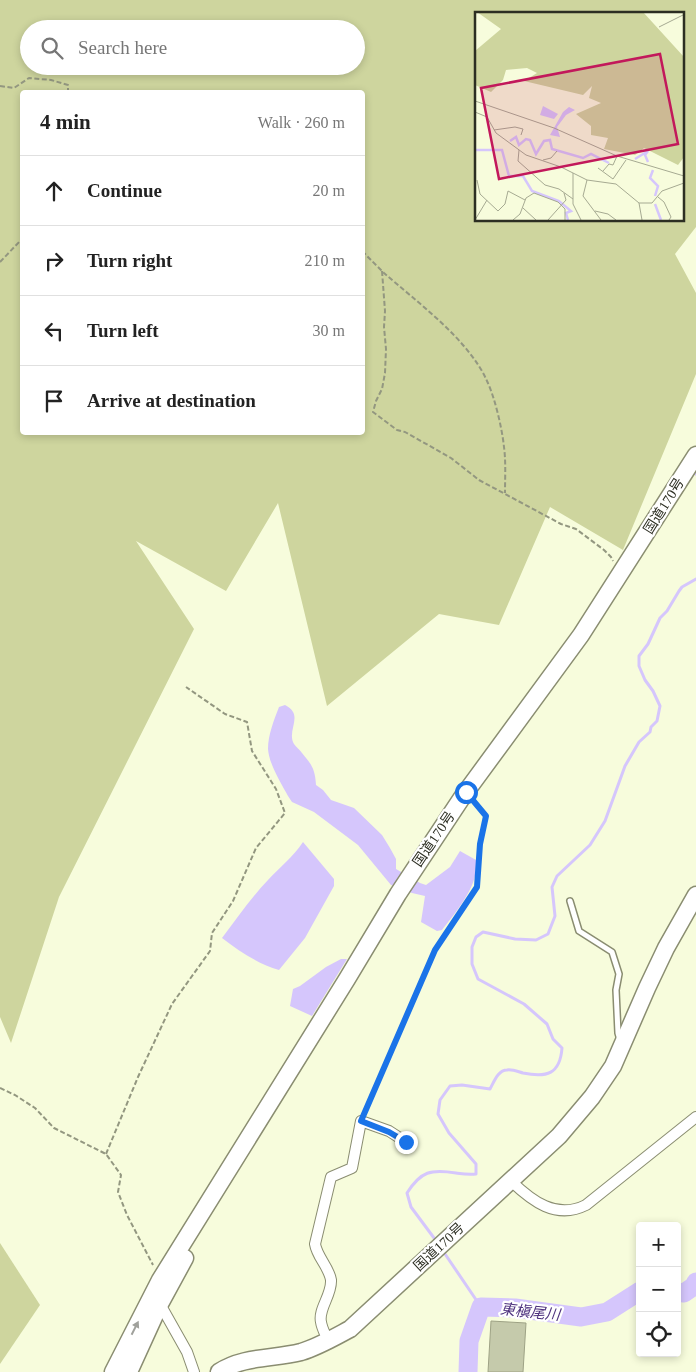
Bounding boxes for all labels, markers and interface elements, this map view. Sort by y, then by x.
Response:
inset map [475,12,684,221]
search box [20,20,365,75]
icon: search [38,34,66,62]
text: Search here [78,37,167,58]
text: 4 min [40,110,91,134]
text: Walk · 260 m [258,114,345,131]
icon: ahead [40,177,68,205]
text: Continue [87,180,162,201]
text: 20 m [313,182,345,199]
icon: right [40,247,68,275]
text: Turn right [87,250,172,271]
text: 210 m [305,252,345,269]
icon: left [40,317,68,345]
text: Turn left [87,320,159,341]
text: 30 m [313,322,345,339]
icon: arrive [40,387,68,415]
text: Arrive at destination [87,390,256,411]
street label: 国道170号 [641,475,687,537]
route start [455,781,478,804]
street label: 国道170号 [410,809,458,869]
route end [395,1131,418,1154]
street label: 国道170号 [411,1220,467,1274]
map controls [636,1222,681,1357]
button: + [636,1222,681,1267]
button: − [636,1267,681,1312]
water label: 東槇尾川 [499,1301,563,1323]
button: locate [636,1312,681,1357]
one-way arrow [131,1321,139,1336]

